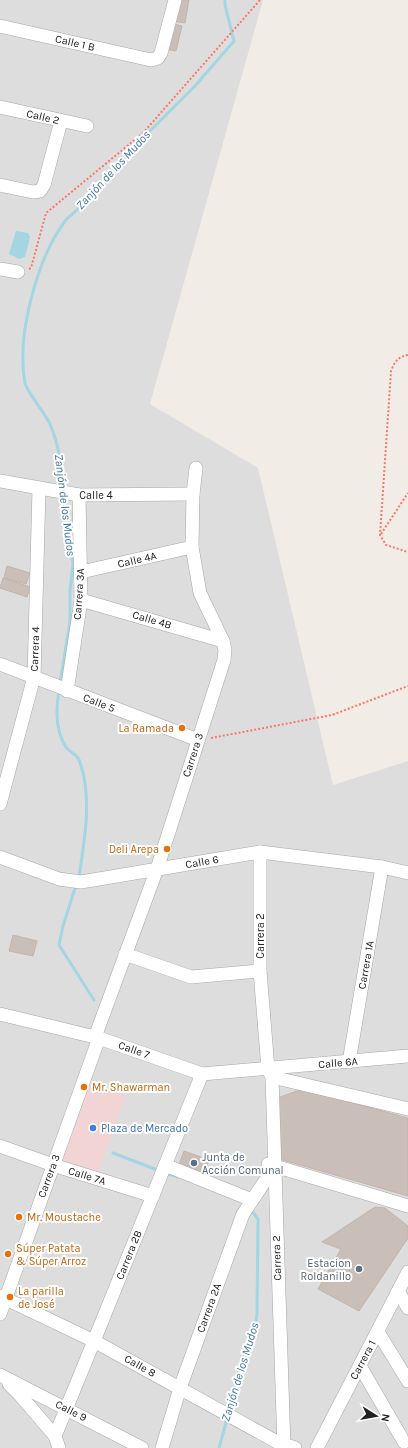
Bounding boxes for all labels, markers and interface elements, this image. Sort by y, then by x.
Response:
street label: Calle 1 B [54,32,96,54]
street label: Calle 2 [25,107,61,127]
water label: Zanjón de los Mudos [73,127,153,212]
water label: Zanjón de los Mudos [52,453,78,557]
street label: Calle 4 [79,489,113,502]
street label: Calle 4A [116,549,158,571]
street label: Carrera 3A [71,567,87,620]
street label: Calle 4B [131,608,173,632]
street label: Carrera 4 [28,626,42,672]
street label: Calle 5 [81,691,117,715]
place label: La Ramada [118,722,174,735]
marker: La Ramada [177,723,187,733]
street label: Carrera 3 [180,731,206,779]
place label: Deli Arepa [109,843,159,856]
marker: Deli Arepa [162,844,172,854]
street label: Calle 6 [184,853,220,871]
street label: Carrera 2 [254,913,267,959]
street label: Carrera 1A [355,939,377,990]
street label: Calle 7 [117,1039,151,1061]
street label: Calle 6A [318,1055,359,1071]
place label: Mr. Shawarman [92,1081,170,1094]
marker: Mr. Shawarman [79,1082,89,1092]
place label: Plaza de Mercado [101,1122,188,1135]
marker: Plaza de Mercado [88,1123,98,1133]
place label: Junta de Acción Comunal [202,1151,284,1177]
street label: Carrera 3 [35,1152,63,1200]
marker: Junta de Acción Comunal [189,1158,199,1168]
street label: Calle 7A [67,1164,108,1188]
place label: Mr. Moustache [27,1211,101,1224]
marker: Mr. Moustache [14,1212,24,1222]
street label: Carrera 2B [113,1228,145,1282]
street label: Carrera 2 [270,1235,284,1281]
place label: Súper Patata & Súper Arroz [16,1242,86,1268]
marker: Súper Patata & Súper Arroz [3,1249,13,1259]
place label: Estacion Roldanillo [301,1257,351,1283]
marker: Estacion Roldanillo [354,1264,364,1274]
street label: Carrera 2A [194,1281,224,1335]
place label: La parilla de José [18,1285,64,1311]
marker: La parilla de José [5,1292,15,1302]
water label: Zanjón de los Mudos [218,1321,262,1423]
street label: Carrera 1 [347,1338,379,1382]
street label: Calle 8 [122,1352,158,1380]
north arrow [356,1396,396,1436]
street label: Calle 9 [53,1398,89,1424]
text: N [378,1413,392,1423]

